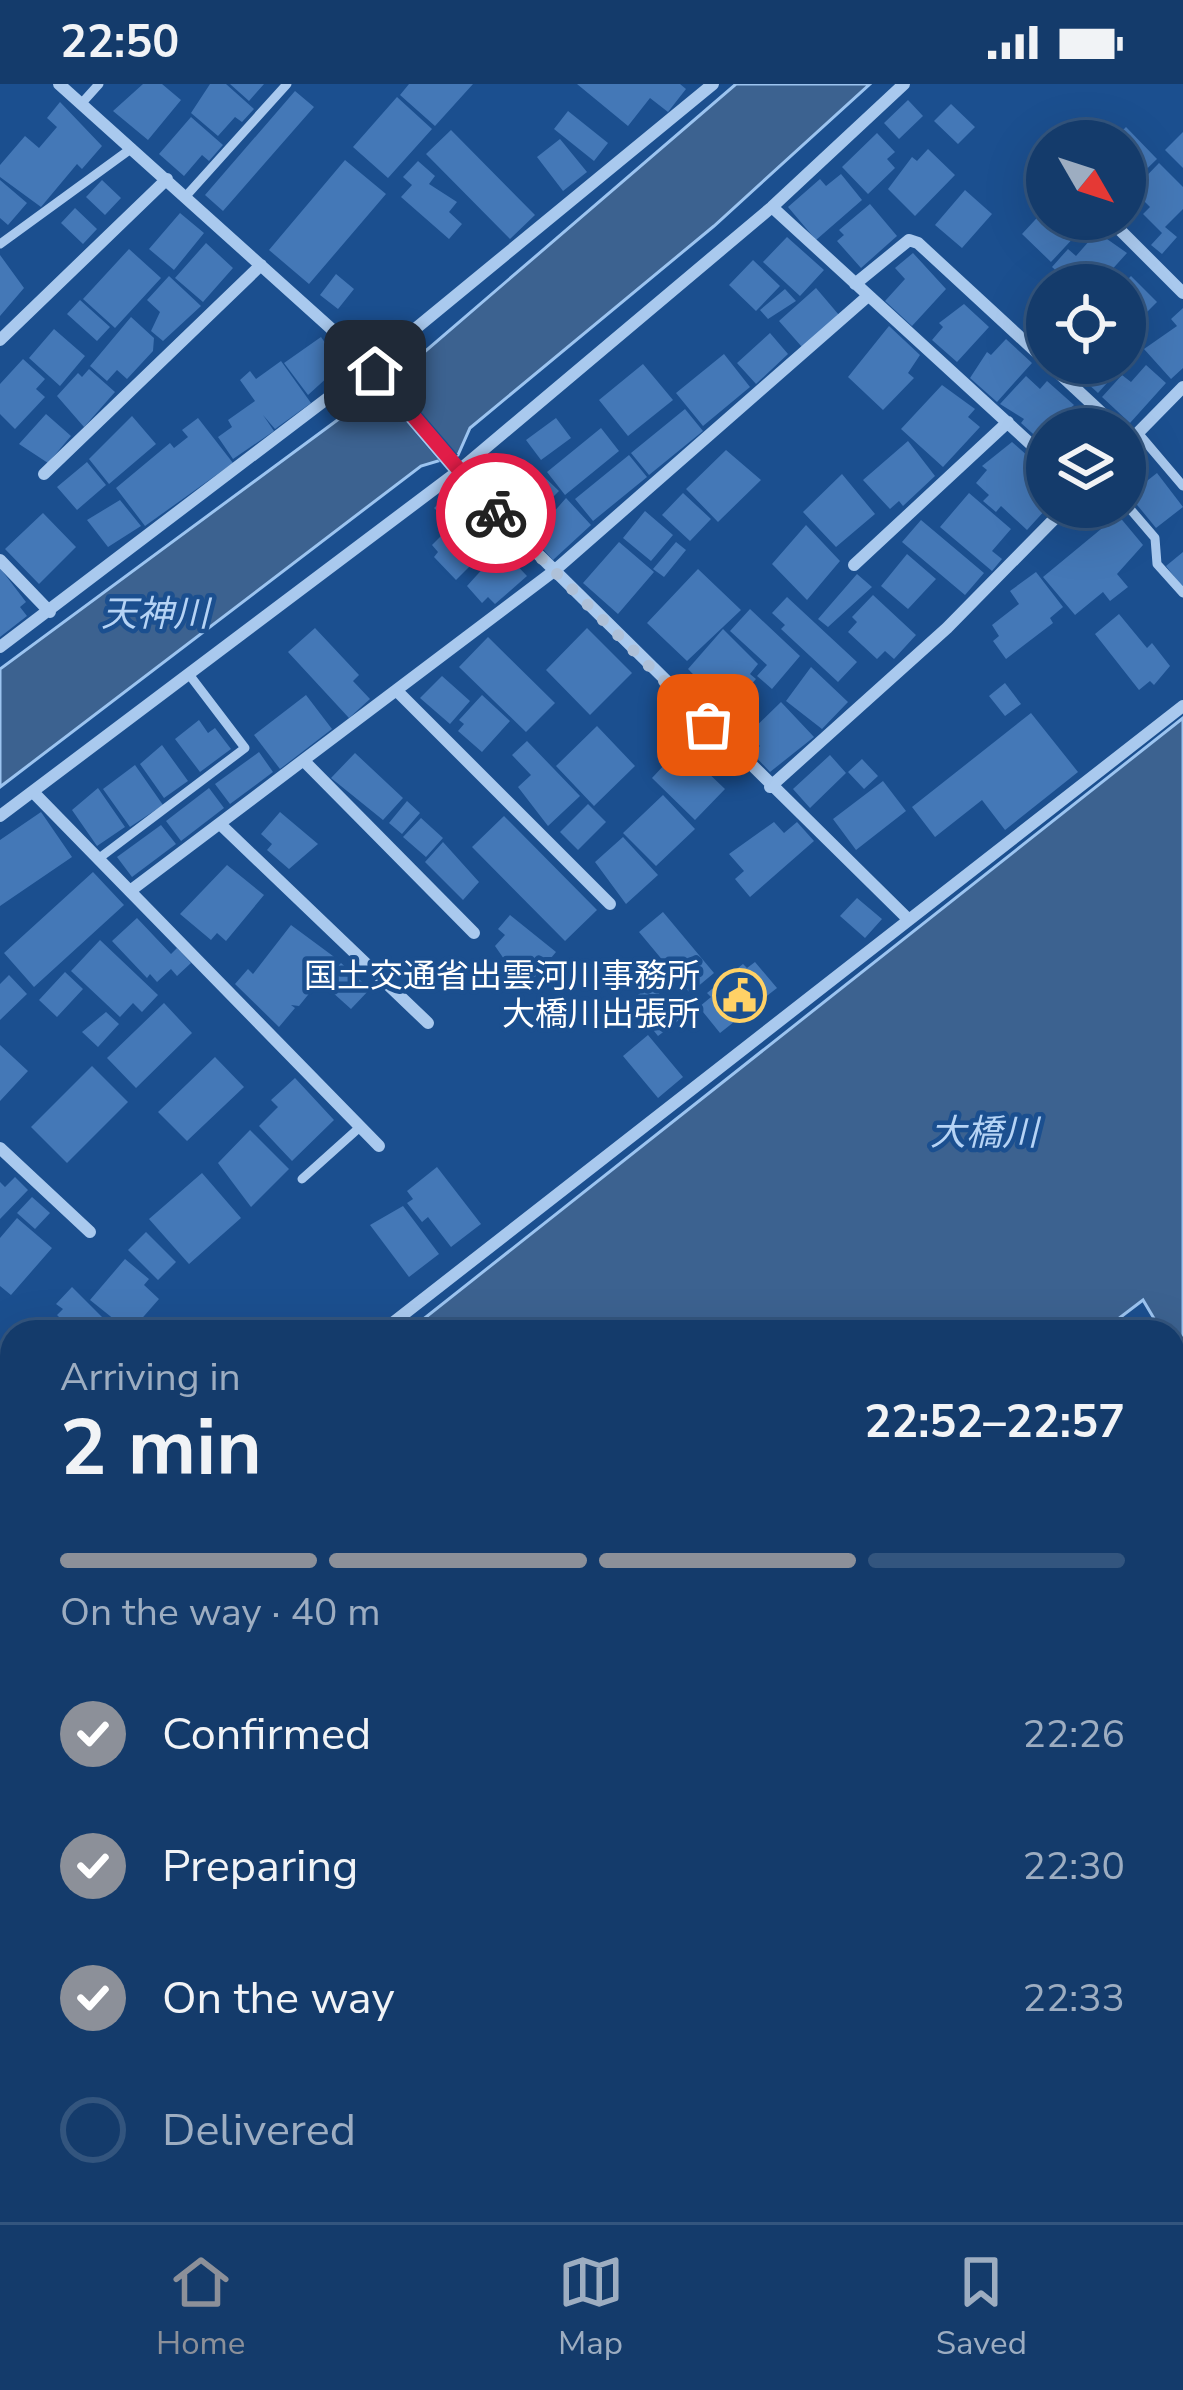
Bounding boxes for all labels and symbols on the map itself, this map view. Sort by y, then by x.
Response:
north arrow [1026,120,1146,240]
pin [324,320,426,422]
courier [436,453,556,573]
water label: 天神川 [101,590,213,639]
pin [657,674,759,776]
place label: 国土交通省出雲河川事務所 大橋川出張所 [304,954,700,1037]
public building icon: 国土交通省出雲河川事務所 大橋川出張所 [711,967,767,1023]
water label: 大橋川 [930,1109,1042,1158]

